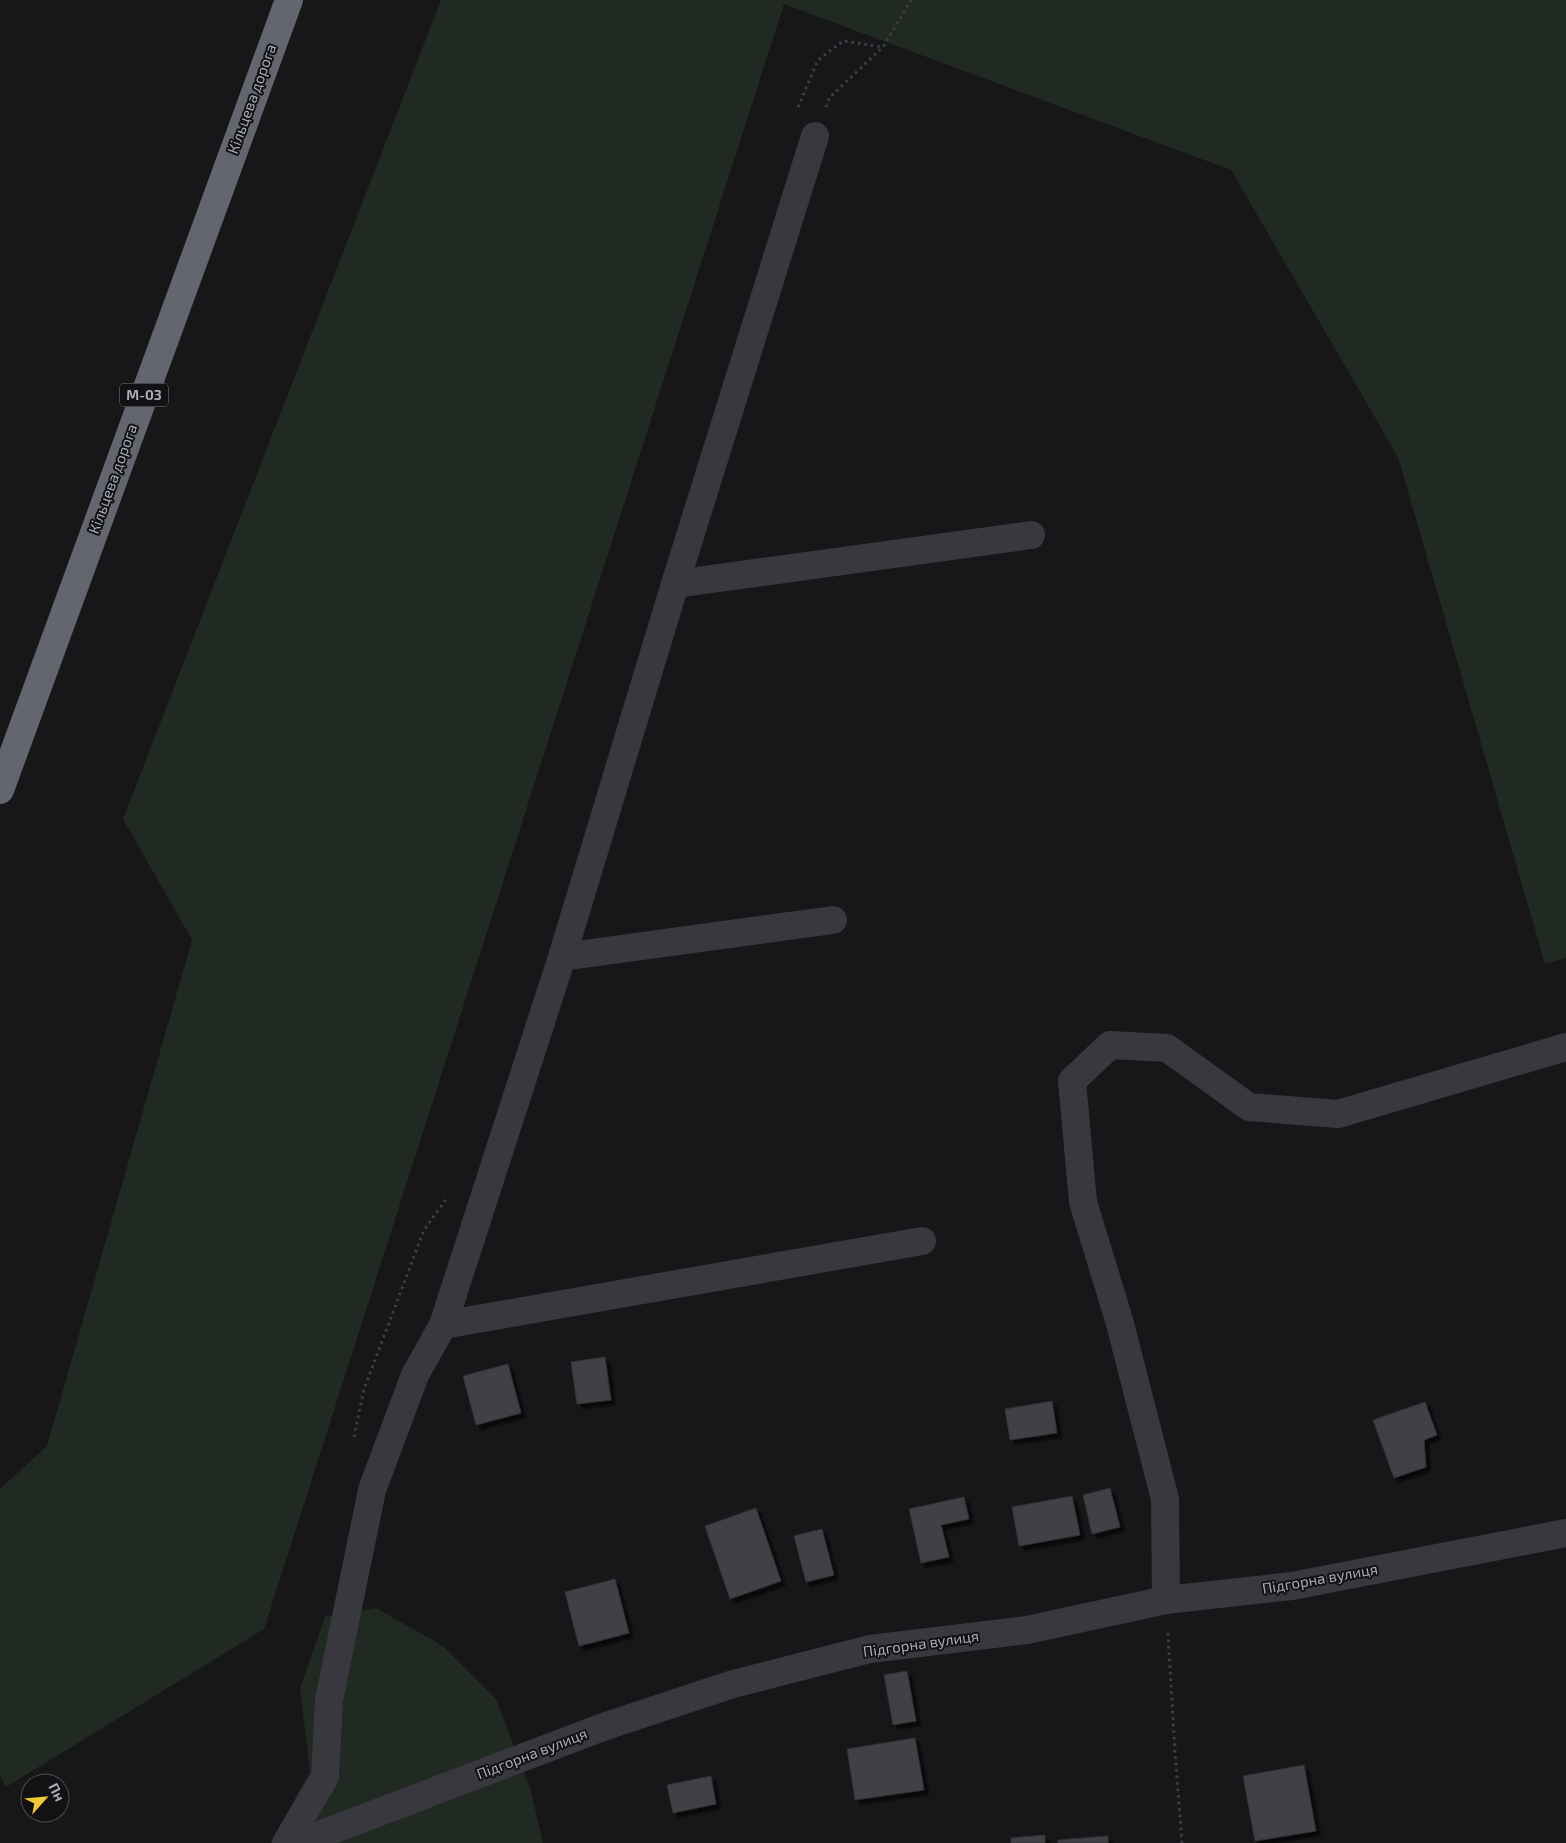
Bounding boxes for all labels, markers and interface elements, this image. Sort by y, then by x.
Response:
street label: Кільцева дорога [223,41,279,156]
road number: М-03 [120,384,168,406]
street label: Кільцева дорога [84,421,140,536]
street label: Підгорна вулиця [1261,1559,1379,1598]
street label: Підгорна вулиця [862,1626,980,1661]
street label: Підгорна вулиця [474,1724,590,1783]
north arrow [20,1773,70,1823]
text: Пн [45,1780,69,1804]

